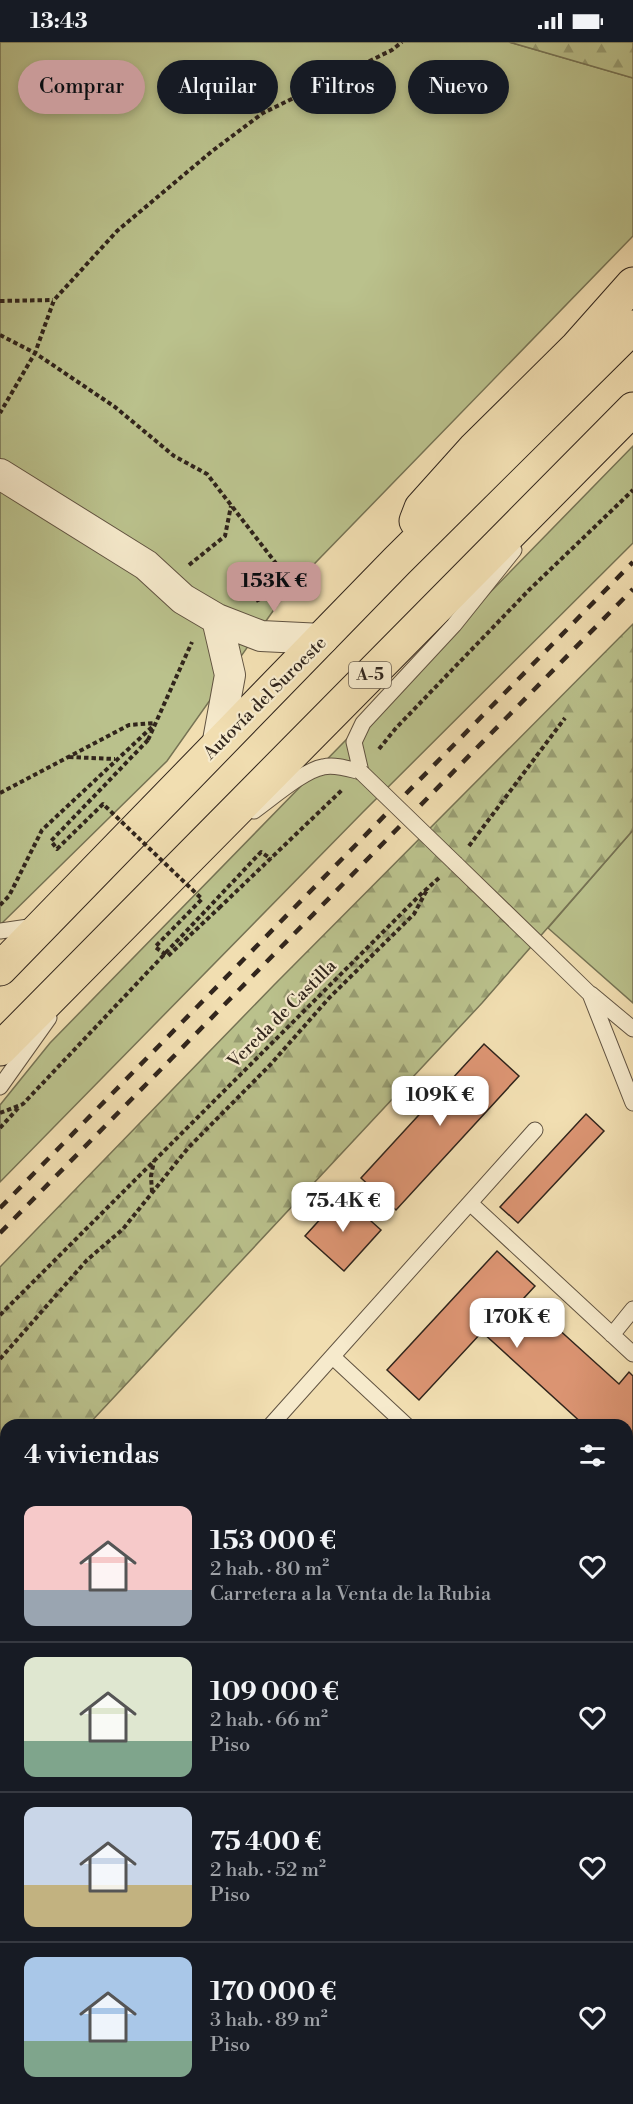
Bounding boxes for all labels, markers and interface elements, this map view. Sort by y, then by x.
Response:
text: 13:43 [30,8,88,35]
chip: Comprar [18,60,145,114]
chip: Alquilar [157,60,278,114]
chip: Filtros [290,60,396,114]
chip: Nuevo [408,60,509,114]
pin: 153K € [225,562,323,613]
text: 153K € [241,569,307,594]
street label: Autovía del Suroeste [198,631,332,765]
road number: A-5 [349,662,391,688]
street label: Vereda de Castilla [222,954,342,1074]
pin: 109K € [391,1076,489,1127]
text: 109K € [406,1083,474,1108]
pin: 75.4K € [288,1182,398,1233]
text: 75.4K € [305,1189,381,1214]
pin: 170K € [468,1298,566,1349]
text: 170K € [484,1305,550,1330]
text: 4 viviendas [24,1439,159,1471]
icon: filters [576,1439,609,1472]
text: 153 000 € [210,1525,336,1557]
icon: home [72,1530,144,1602]
icon: heart [576,1550,609,1583]
text: 2 hab. · 80 m² [210,1557,329,1582]
text: Carretera a la Venta de la Rubia [210,1582,491,1607]
text: 109 000 € [210,1676,339,1708]
icon: home [72,1681,144,1753]
icon: heart [576,1701,609,1734]
text: 2 hab. · 66 m² [210,1708,328,1733]
text: Piso [210,1733,250,1758]
text: 75 400 € [210,1826,321,1858]
icon: home [72,1831,144,1903]
icon: heart [576,1851,609,1884]
text: 2 hab. · 52 m² [210,1858,326,1883]
text: Piso [210,1883,250,1908]
text: 170 000 € [210,1976,336,2008]
icon: home [72,1981,144,2053]
icon: heart [576,2001,609,2034]
text: 3 hab. · 89 m² [210,2008,328,2033]
text: Piso [210,2033,250,2058]

